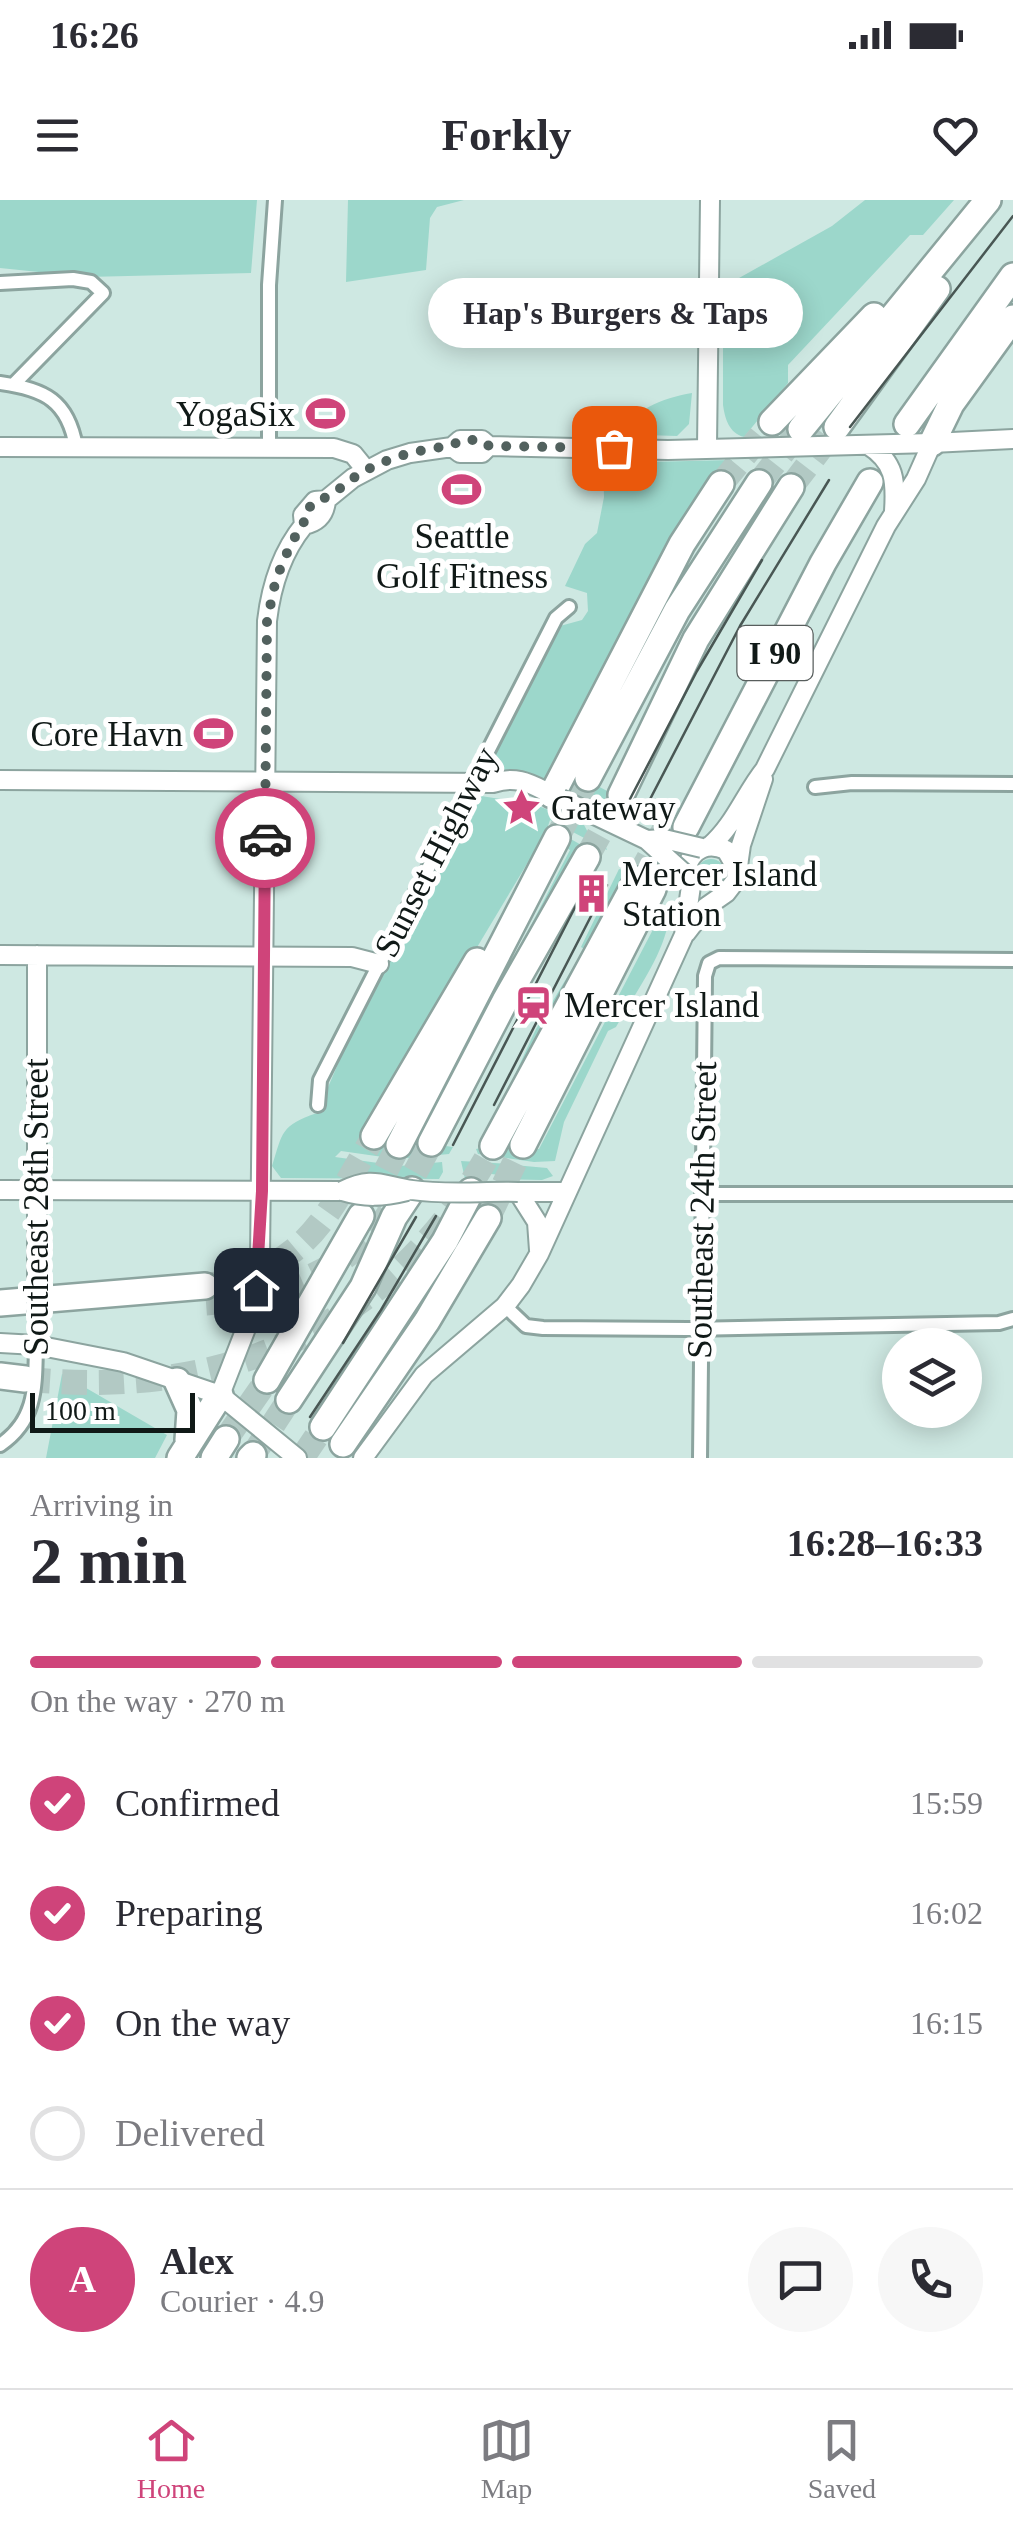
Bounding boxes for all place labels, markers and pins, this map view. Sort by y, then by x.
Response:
callout: Hap's Burgers & Taps [426,278,802,348]
sports icon: YogaSix [304,393,346,435]
place label: YogaSix [176,395,295,434]
pin [572,406,657,491]
sports icon: Seattle Golf Fitness [441,468,483,510]
place label: Seattle Golf Fitness [376,517,548,596]
sports icon: Core Havn [192,713,234,755]
place label: Core Havn [30,715,183,754]
place icon: Gateway [500,787,542,829]
place label: Gateway [551,789,676,828]
place label: Mercer Island Station [622,855,818,934]
building icon: Mercer Island Station [571,873,613,915]
station icon: Mercer Island [513,984,555,1026]
place label: Mercer Island [564,986,760,1025]
pin [214,1248,299,1333]

